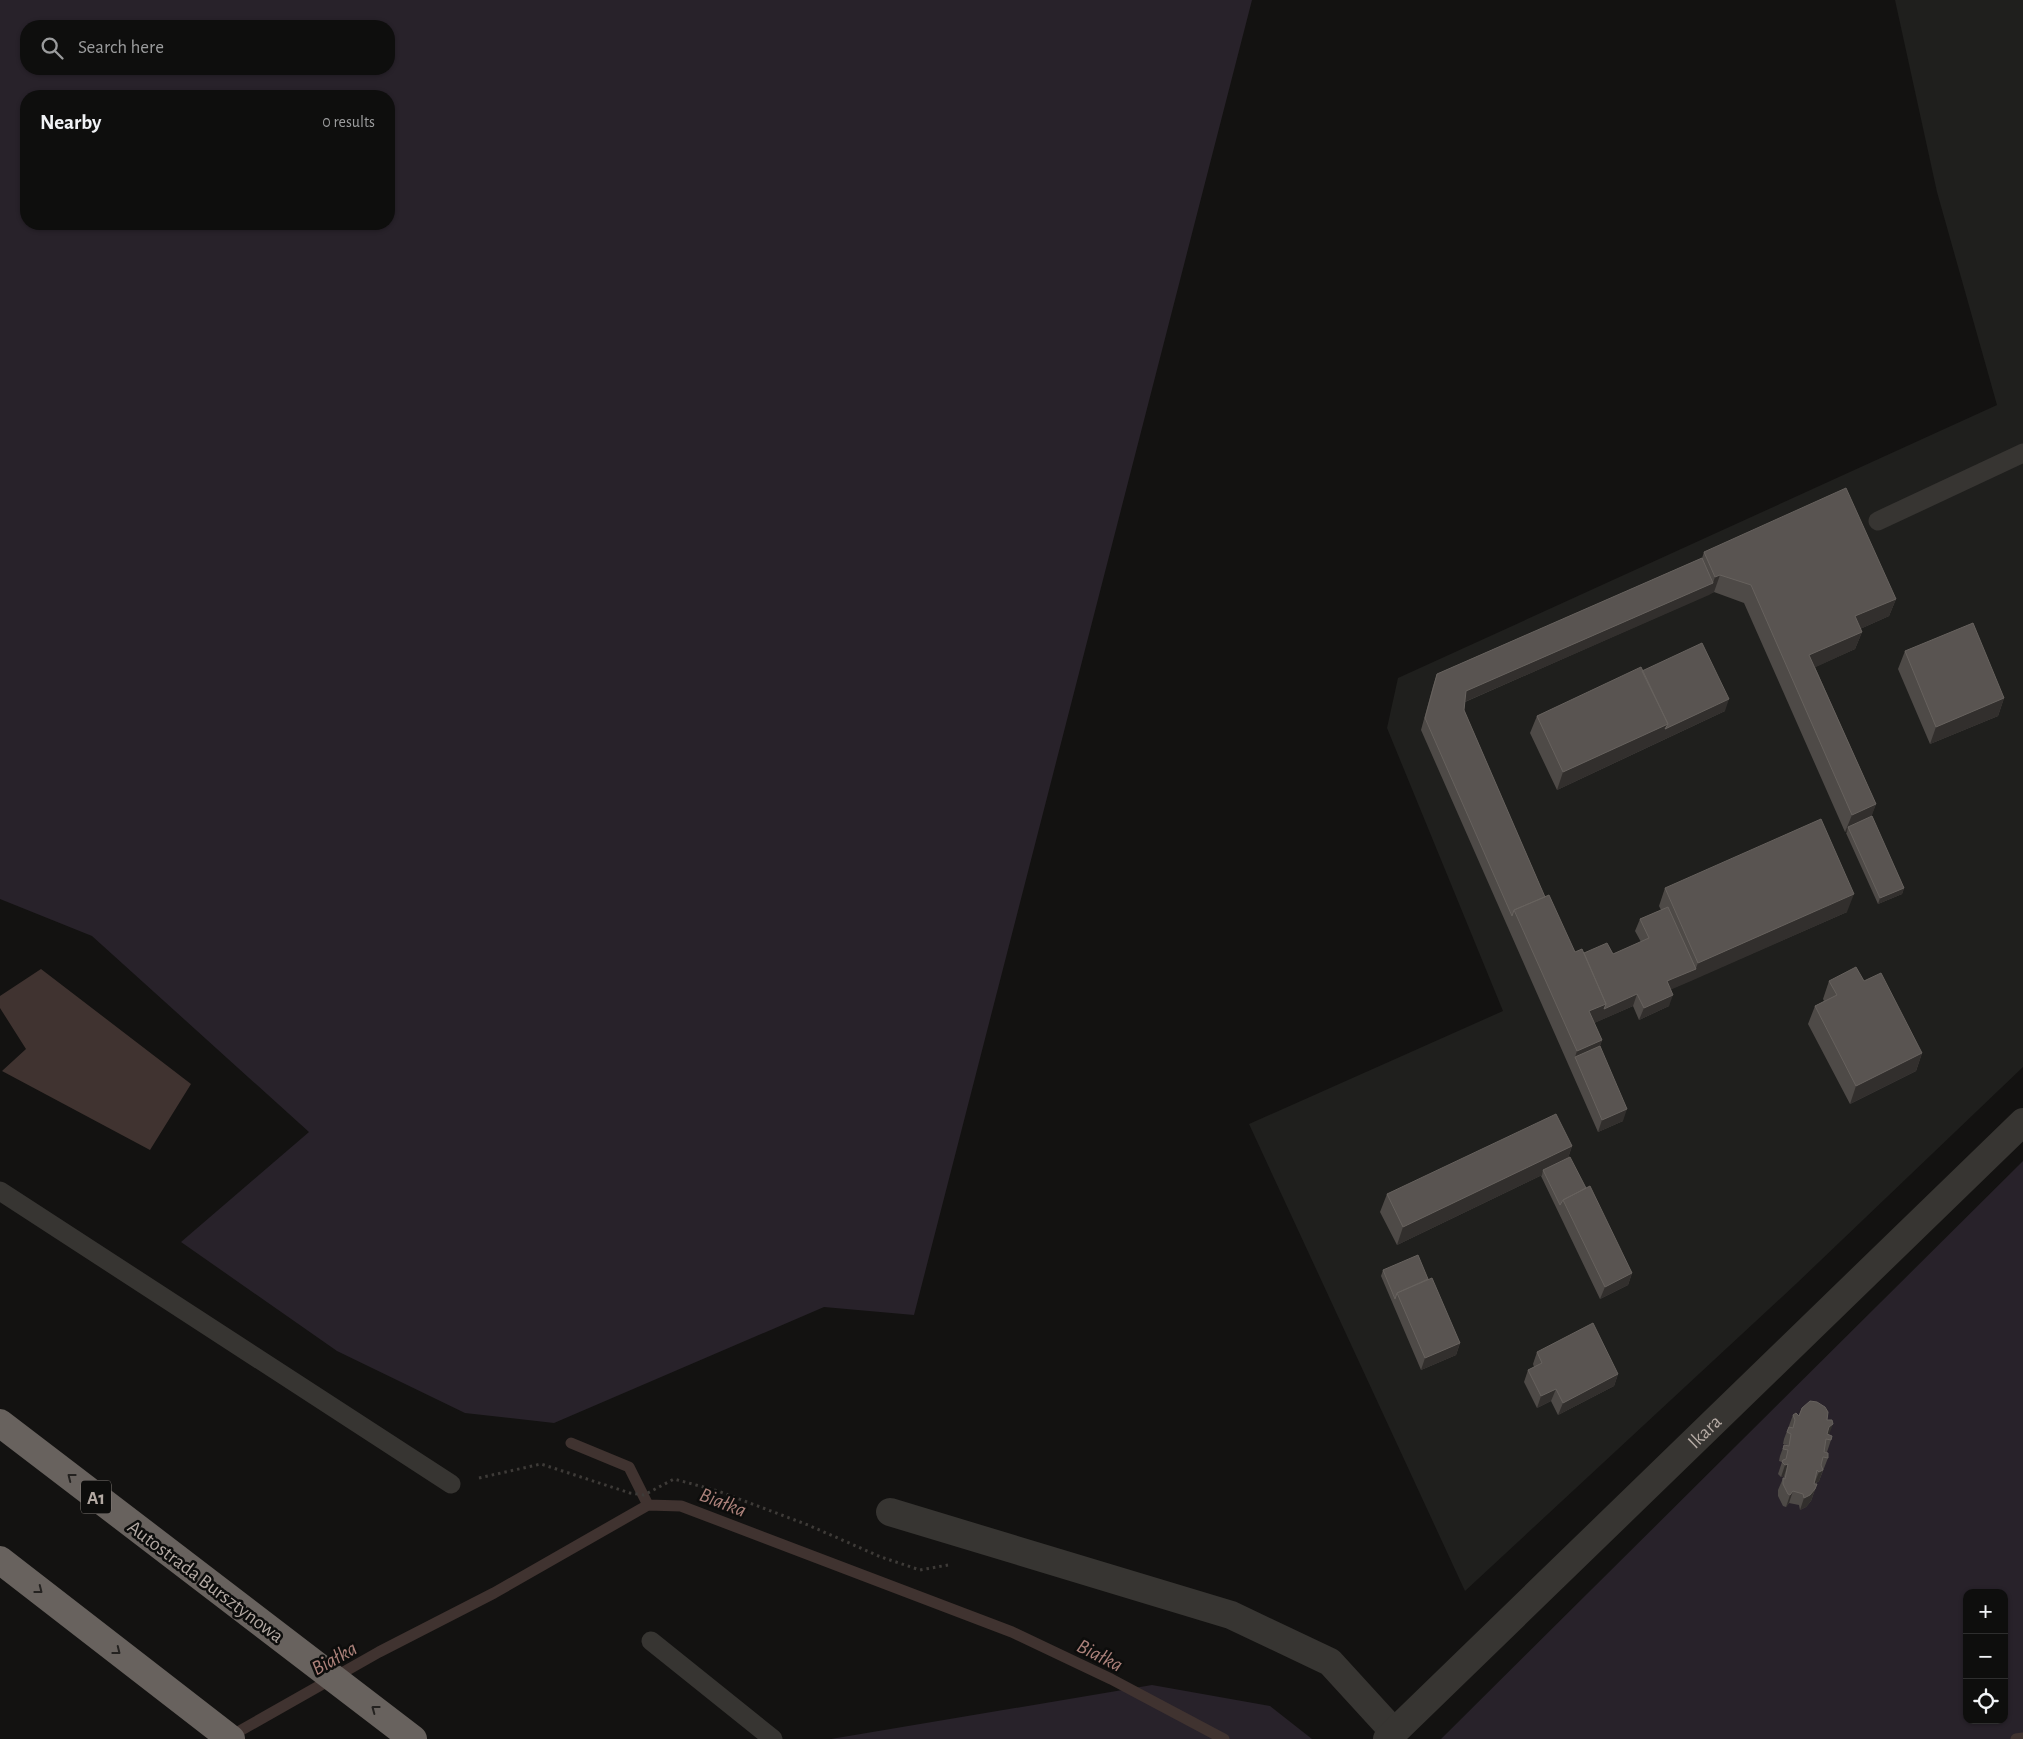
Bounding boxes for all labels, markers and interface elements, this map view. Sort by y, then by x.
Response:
search box [20,20,395,75]
icon: search [38,34,66,62]
text: Search here [78,38,164,57]
text: Nearby [40,112,101,133]
text: 0 results [322,114,375,130]
street label: Ikara [1684,1411,1726,1453]
one-way arrow [67,1474,76,1483]
road number: A1 [81,1480,111,1514]
water label: Białka [696,1484,749,1521]
street label: Autostrada Bursztynowa [124,1517,287,1647]
one-way arrow [33,1584,43,1593]
map controls [1963,1589,2008,1724]
button: + [1963,1589,2008,1634]
button: − [1963,1634,2008,1679]
water label: Białka [1073,1635,1126,1676]
water label: Białka [308,1638,361,1679]
one-way arrow [111,1645,120,1653]
button: locate [1963,1679,2008,1724]
one-way arrow [372,1707,381,1715]

